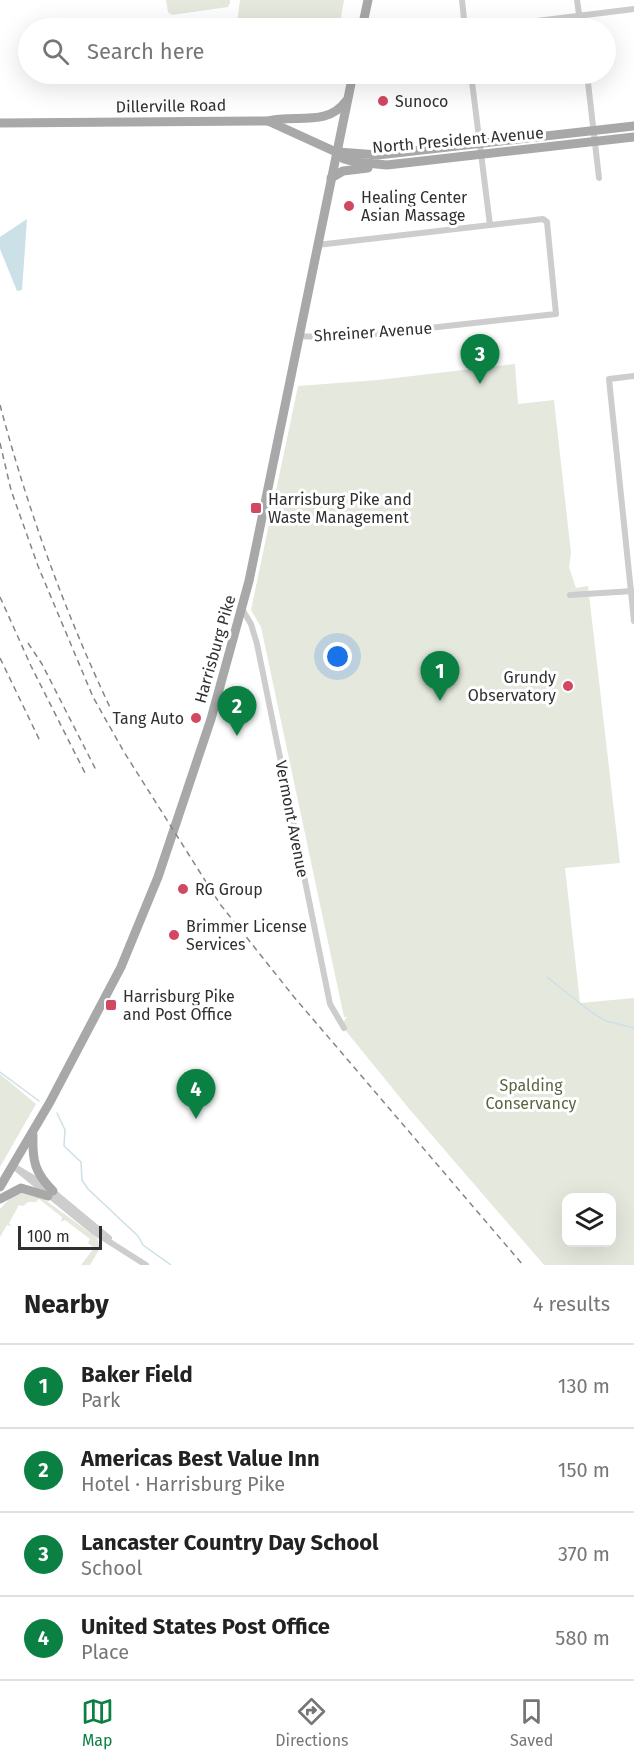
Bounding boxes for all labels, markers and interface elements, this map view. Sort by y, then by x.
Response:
search box [18,18,616,84]
icon: search [39,35,72,68]
text: Search here [87,38,205,65]
place label: Sunoco [395,92,448,111]
marker: Sunoco [376,94,390,108]
street label: Dillerville Road [116,96,226,116]
street label: North President Avenue [371,123,545,157]
place label: Healing Center Asian Massage [361,188,468,225]
marker: Healing Center Asian Massage [342,199,356,213]
street label: Shreiner Avenue [313,318,433,346]
pin: 3 [460,334,500,384]
place label: Harrisburg Pike and Waste Management [268,490,412,527]
marker: Harrisburg Pike and Waste Management [249,501,263,515]
street label: Harrisburg Pike [190,593,240,705]
your location [323,642,352,671]
pin: 1 [420,652,460,701]
place label: Grundy Observatory [468,668,556,705]
marker: Grundy Observatory [561,679,575,693]
pin: 2 [218,686,256,736]
place label: Tang Auto [113,709,184,728]
marker: Tang Auto [189,711,203,725]
street label: Vermont Avenue [271,759,313,879]
place label: RG Group [195,880,263,899]
marker: RG Group [176,882,190,896]
place label: Brimmer License Services [186,917,307,954]
marker: Brimmer License Services [167,928,181,942]
place label: Harrisburg Pike and Post Office [123,987,235,1024]
marker: Harrisburg Pike and Post Office [104,998,118,1012]
pin: 4 [176,1070,216,1119]
park label: Spalding Conservancy [486,1076,577,1113]
map controls [562,1193,616,1247]
button: layers [562,1193,616,1247]
scale bar [18,1223,102,1250]
text: 100 m [27,1227,70,1246]
text: Nearby [24,1289,109,1320]
text: 4 results [533,1292,610,1316]
text: Baker Field [81,1361,193,1388]
text: 1 [39,1374,48,1398]
text: 130 m [558,1374,610,1398]
text: Park [81,1388,120,1412]
text: Americas Best Value Inn [81,1445,320,1472]
text: 2 [38,1458,49,1482]
text: 150 m [558,1458,610,1482]
text: Hotel · Harrisburg Pike [81,1472,285,1496]
text: Lancaster Country Day School [81,1529,379,1556]
text: 3 [38,1542,49,1566]
text: 370 m [558,1542,610,1566]
text: School [81,1556,142,1580]
text: United States Post Office [81,1613,330,1640]
text: 4 [38,1626,49,1650]
text: 580 m [555,1626,610,1650]
text: Place [81,1640,129,1664]
tab: Map [81,1695,114,1750]
tab: Directions [275,1695,349,1750]
tab: Saved [510,1695,553,1750]

